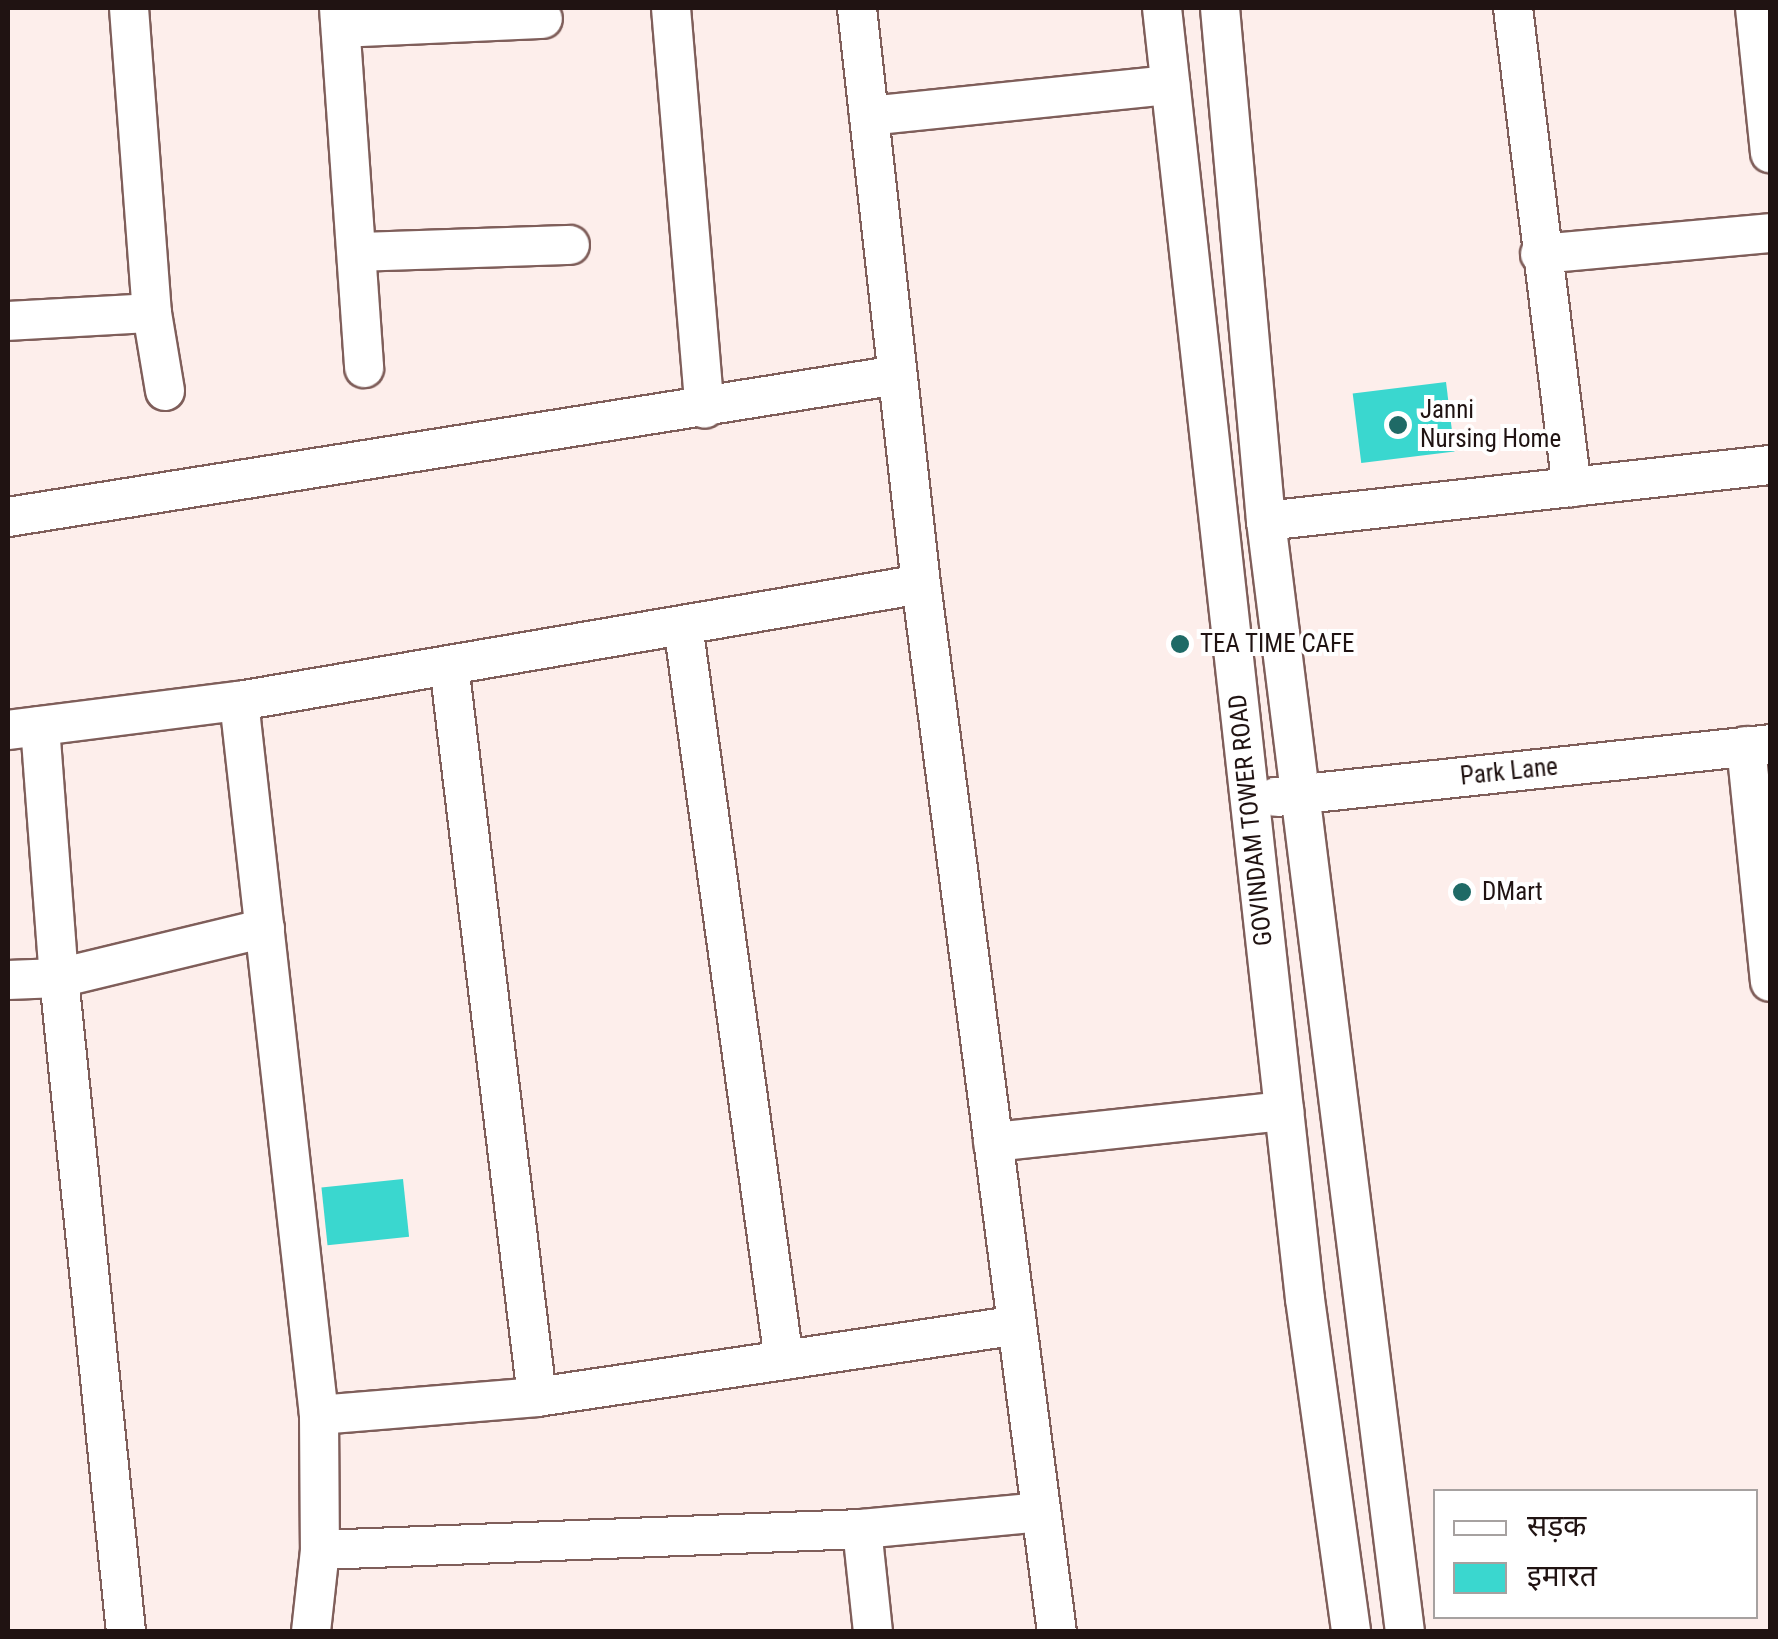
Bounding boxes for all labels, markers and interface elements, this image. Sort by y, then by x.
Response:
place label: Janni Nursing Home [1420,396,1561,455]
marker: Janni Nursing Home [1385,412,1411,438]
place label: TEA TIME CAFE [1200,629,1355,659]
marker: TEA TIME CAFE [1169,633,1191,655]
street label: GOVINDAM TOWER ROAD [1223,693,1279,947]
street label: Park Lane [1459,752,1559,792]
place label: DMart [1482,877,1543,907]
marker: DMart [1451,881,1473,903]
legend [1433,1489,1758,1619]
text: सड़क [1527,1508,1586,1543]
text: इमारत [1527,1558,1597,1593]

